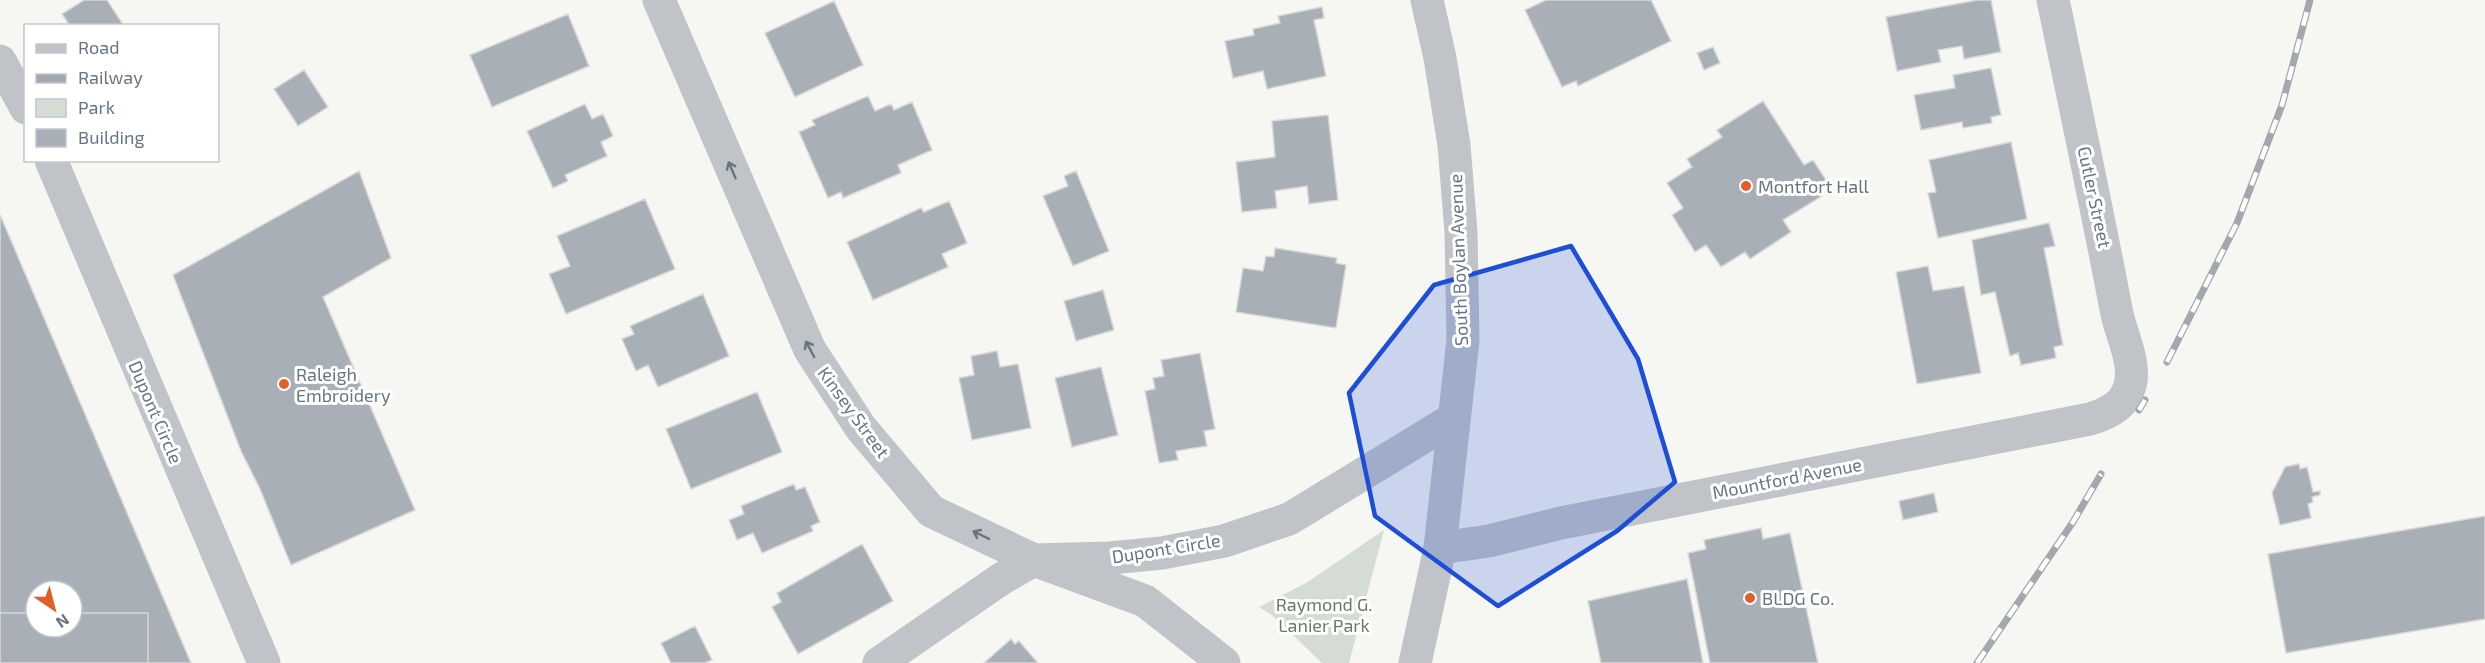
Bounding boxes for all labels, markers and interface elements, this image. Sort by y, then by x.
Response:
legend [24,24,219,162]
text: Road [78,36,119,58]
text: Railway [78,66,143,88]
text: Park [78,96,115,118]
text: Building [78,126,145,148]
street label: Cutler Street [2074,144,2117,250]
one-way arrow [726,161,737,180]
street label: South Boylan Avenue [1444,174,1472,346]
place label: Montfort Hall [1758,175,1870,197]
marker: Montfort Hall [1739,179,1753,193]
one-way arrow [804,340,815,358]
street label: Dupont Circle [124,357,188,467]
street label: Kinsey Street [814,362,895,462]
place label: Raleigh Embroidery [296,363,391,406]
marker: Raleigh Embroidery [277,377,291,391]
street label: Mountford Avenue [1710,453,1864,503]
one-way arrow [972,528,990,540]
street label: Dupont Circle [1110,529,1222,567]
north arrow [24,579,84,639]
place label: BLDG Co. [1762,587,1834,609]
marker: BLDG Co. [1743,591,1757,605]
park label: Raymond G. Lanier Park [1276,593,1372,636]
text: N [53,611,73,633]

